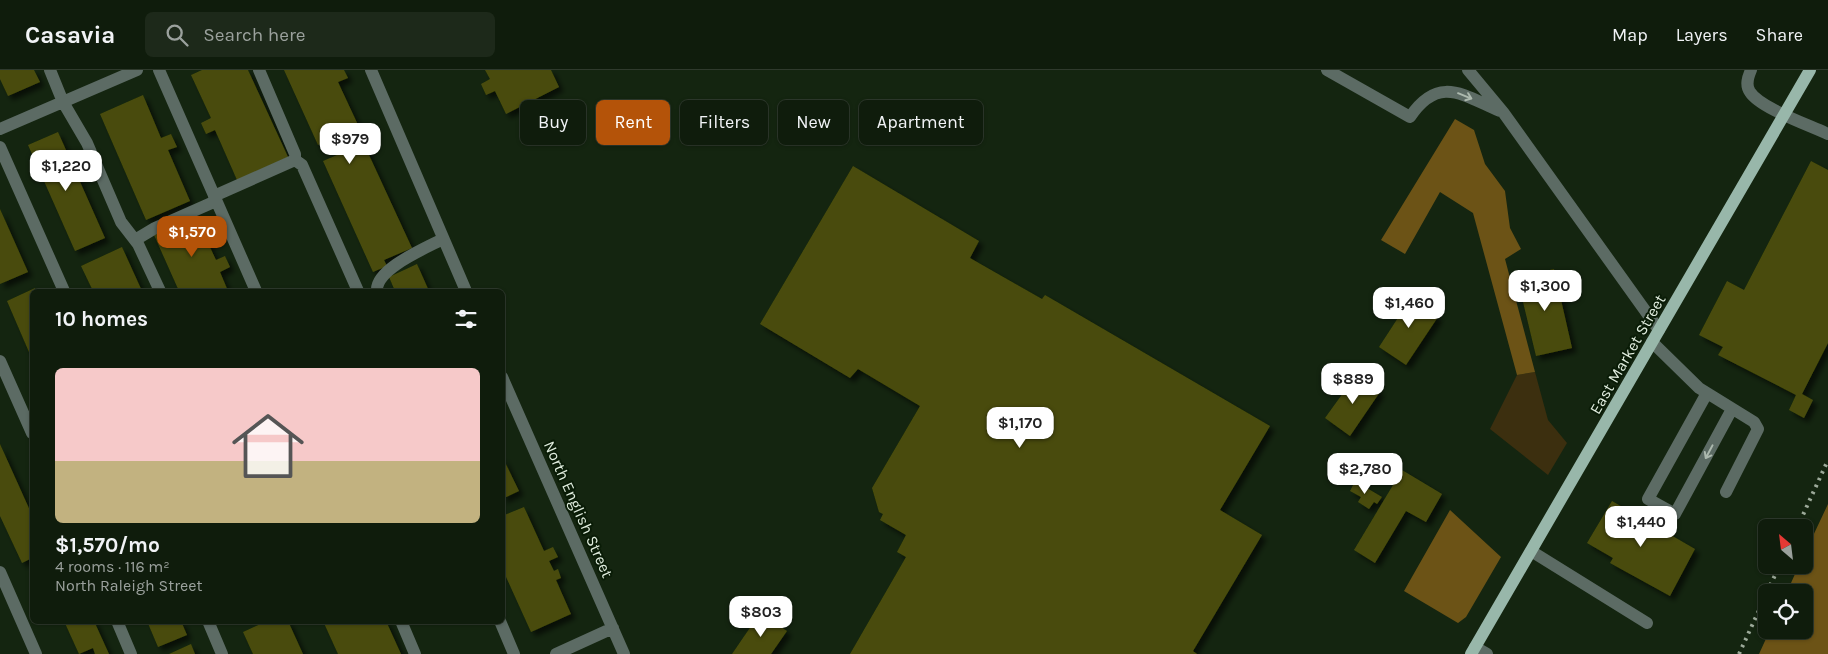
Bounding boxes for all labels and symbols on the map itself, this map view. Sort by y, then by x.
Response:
one-way arrow [1457,92,1472,101]
pin: $979 [320,122,380,165]
pin: $1,220 [25,150,107,192]
pin: $1,570 [151,216,233,258]
pin: $1,300 [1504,270,1586,312]
pin: $1,460 [1368,286,1450,329]
street label: East Market Street [1585,291,1669,418]
pin: $889 [1323,362,1383,405]
pin: $1,170 [979,406,1061,449]
street label: North English Street [540,438,617,581]
one-way arrow [1704,444,1714,459]
pin: $2,780 [1324,452,1406,495]
pin: $1,440 [1600,506,1682,548]
north arrow [1758,519,1812,574]
pin: $803 [731,596,791,638]

